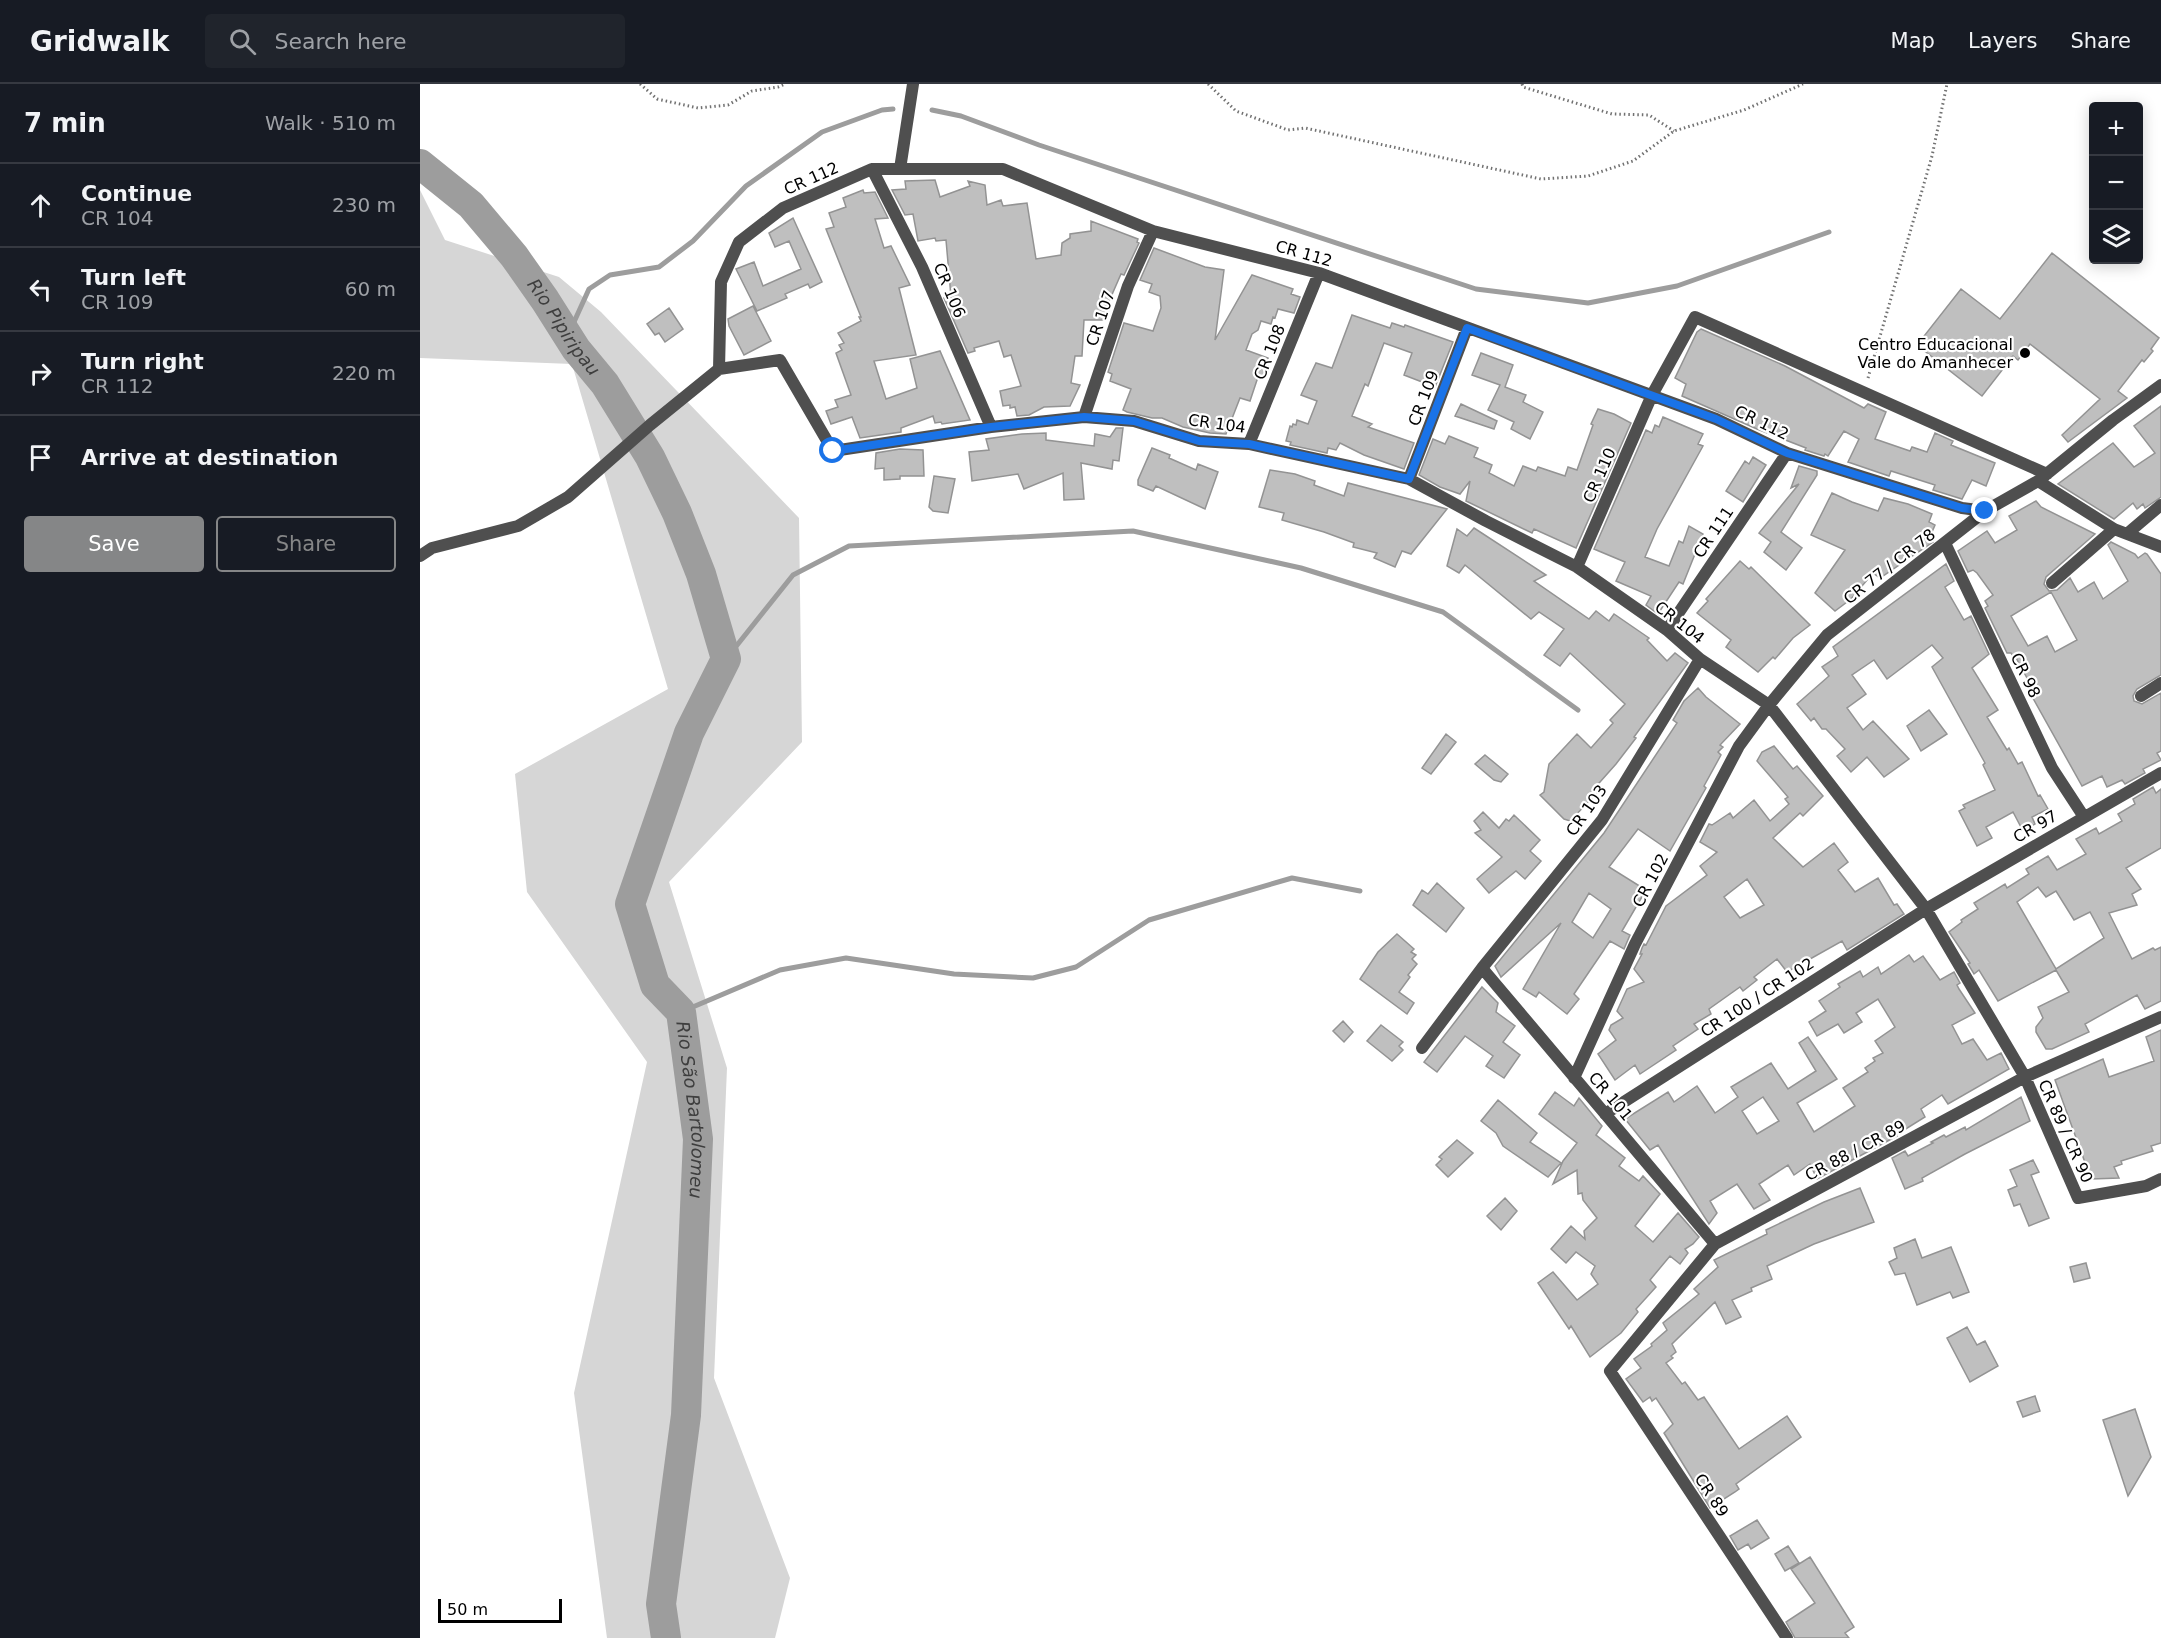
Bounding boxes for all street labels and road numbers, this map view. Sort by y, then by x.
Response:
street label: CR 112 [781,158,842,199]
street label: CR 112 [1273,236,1334,271]
street label: CR 106 [929,260,970,321]
street label: CR 107 [1082,288,1119,349]
street label: CR 108 [1250,322,1289,383]
street label: CR 109 [1404,368,1443,429]
street label: CR 112 [1732,401,1792,444]
street label: CR 104 [1187,410,1247,437]
street label: CR 110 [1579,445,1620,506]
street label: CR 111 [1689,503,1737,562]
street label: CR 77 / CR 78 [1840,525,1939,608]
street label: CR 104 [1651,597,1708,648]
street label: CR 98 [2007,650,2045,701]
street label: CR 103 [1562,781,1611,839]
street label: CR 97 [2010,806,2061,847]
street label: CR 102 [1628,850,1672,910]
street label: CR 100 / CR 102 [1697,954,1818,1041]
street label: CR 101 [1585,1068,1637,1125]
street label: CR 89 / CR 90 [2034,1077,2097,1186]
street label: CR 88 / CR 89 [1802,1116,1909,1185]
street label: CR 89 [1691,1470,1733,1520]

